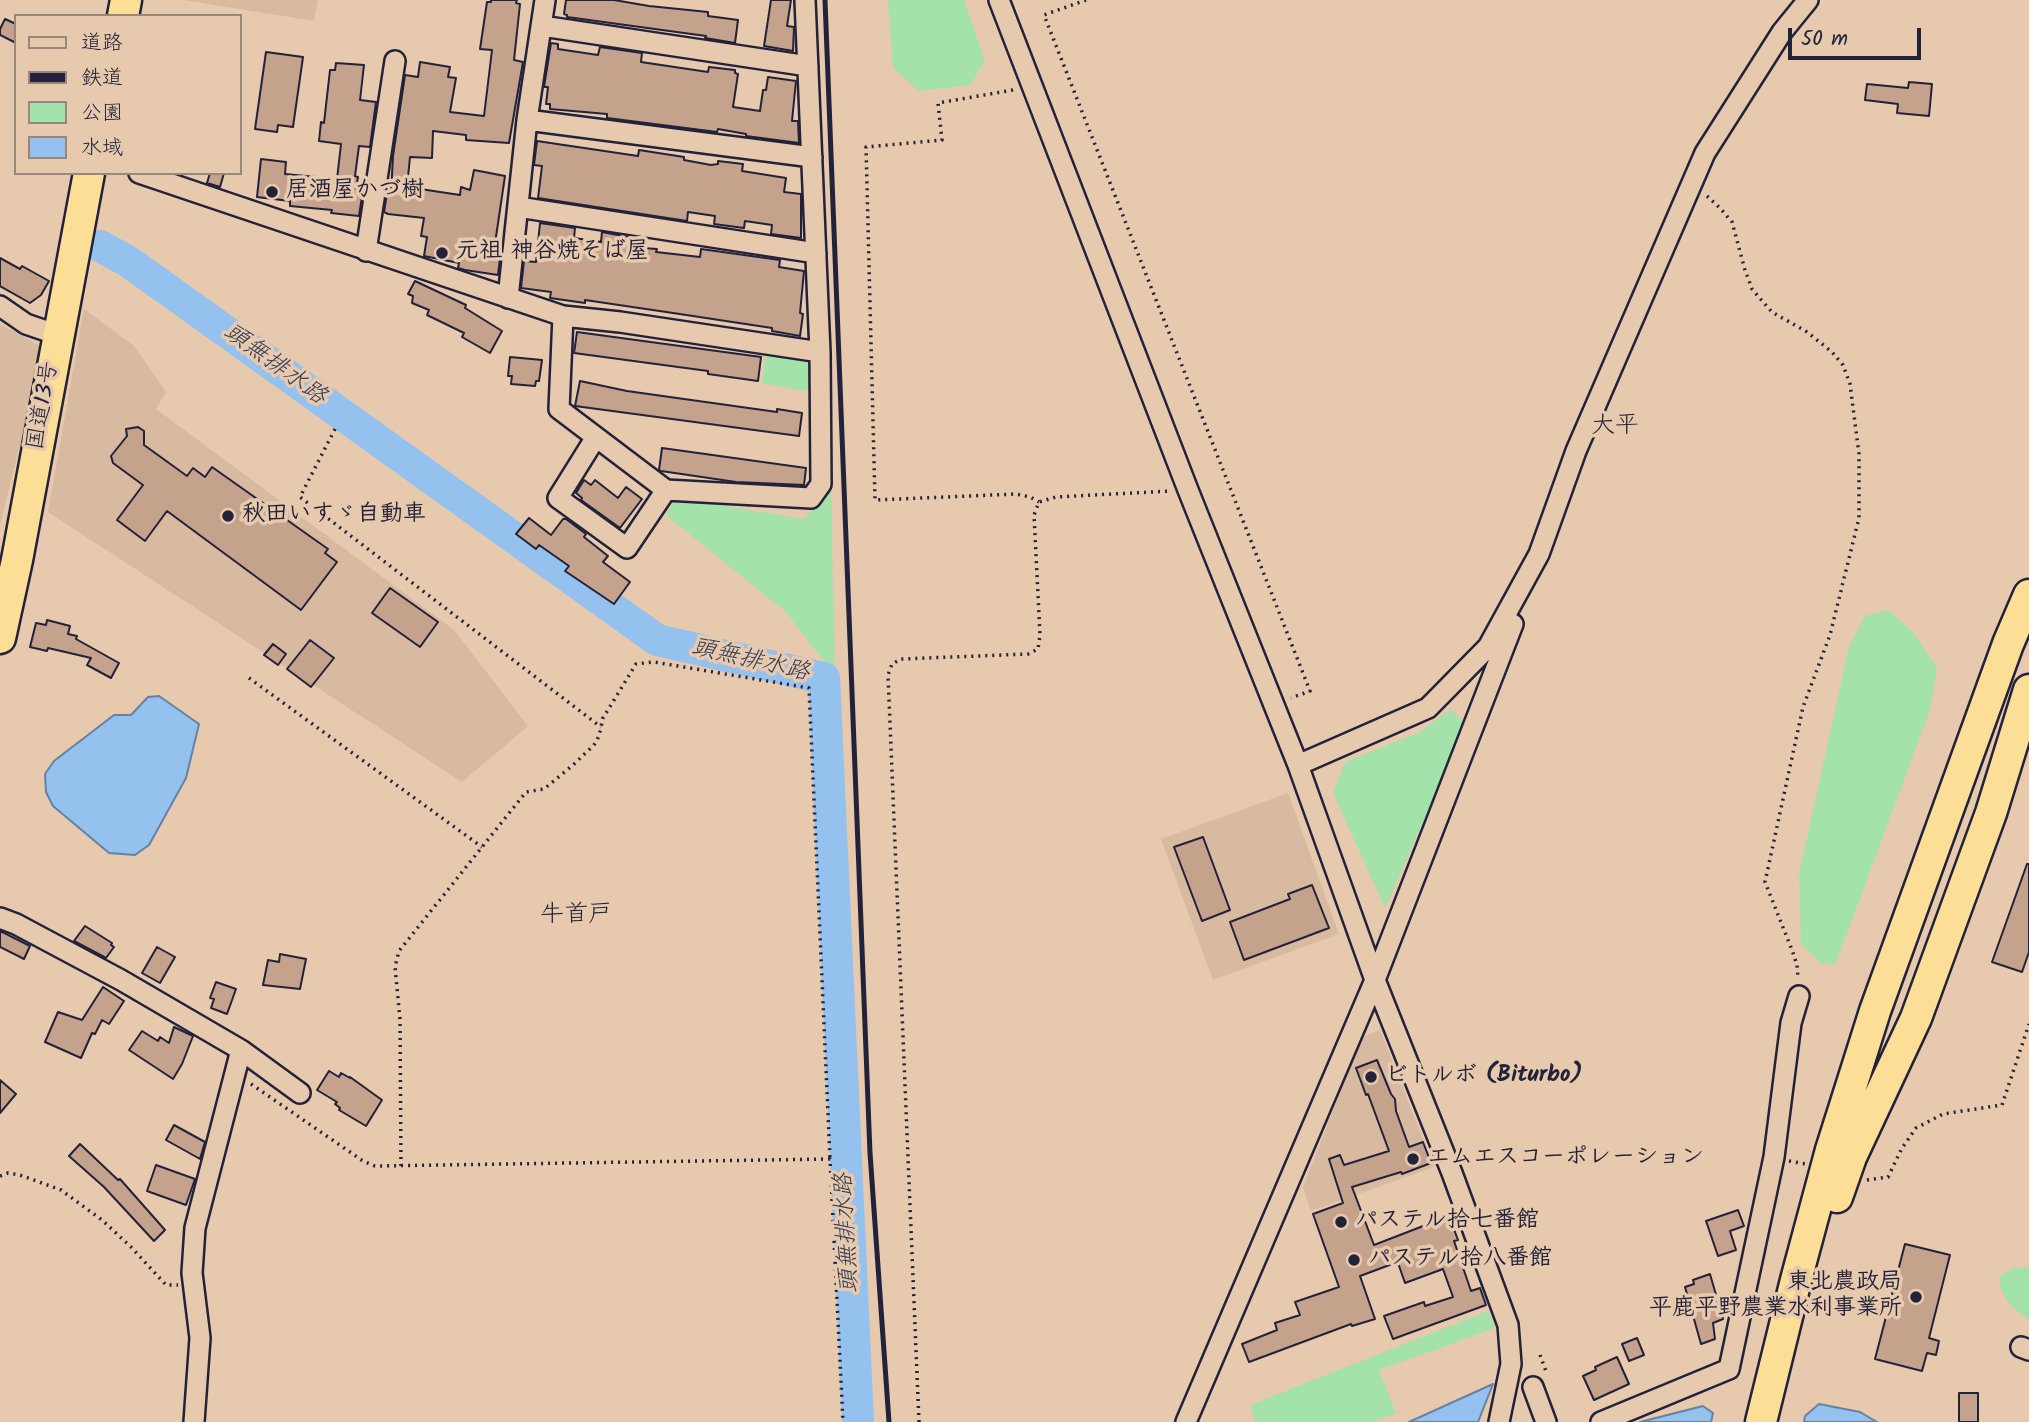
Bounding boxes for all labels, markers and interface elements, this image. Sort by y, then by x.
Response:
legend [14,14,242,175]
scale bar [1791,14,1924,58]
text: 50 m [1801,23,1848,56]
text: 道路 [81,27,123,60]
text: 鉄道 [81,62,123,95]
text: 公園 [81,97,123,130]
text: 水域 [81,132,123,165]
place label: 居酒屋かづ樹 [286,178,424,206]
marker: 居酒屋かづ樹 [264,184,280,200]
place label: 元祖 神谷焼そば屋 [456,239,649,267]
marker: 元祖 神谷焼そば屋 [434,245,450,261]
water label: 頭無排水路 [217,319,331,413]
street label: 国道13号 [24,360,66,452]
district label: 大平 [1591,414,1639,442]
place label: 秋田いすゞ自動車 [242,502,426,530]
marker: 秋田いすゞ自動車 [220,508,236,524]
water label: 頭無排水路 [688,634,812,690]
district label: 牛首戸 [540,903,612,931]
place label: ビトルボ (Biturbo) [1385,1063,1583,1091]
marker: ビトルボ (Biturbo) [1363,1069,1379,1085]
place label: エムエスコーポレーション [1427,1145,1704,1173]
marker: エムエスコーポレーション [1405,1151,1421,1167]
water label: 頭無排水路 [831,1172,867,1294]
place label: パステル拾七番館 [1355,1208,1539,1236]
marker: パステル拾七番館 [1333,1214,1349,1230]
place label: パステル拾八番館 [1368,1246,1552,1274]
marker: パステル拾八番館 [1346,1252,1362,1268]
place label: 東北農政局 平鹿平野農業水利事業所 [1649,1270,1902,1324]
marker: 東北農政局 平鹿平野農業水利事業所 [1908,1289,1924,1305]

